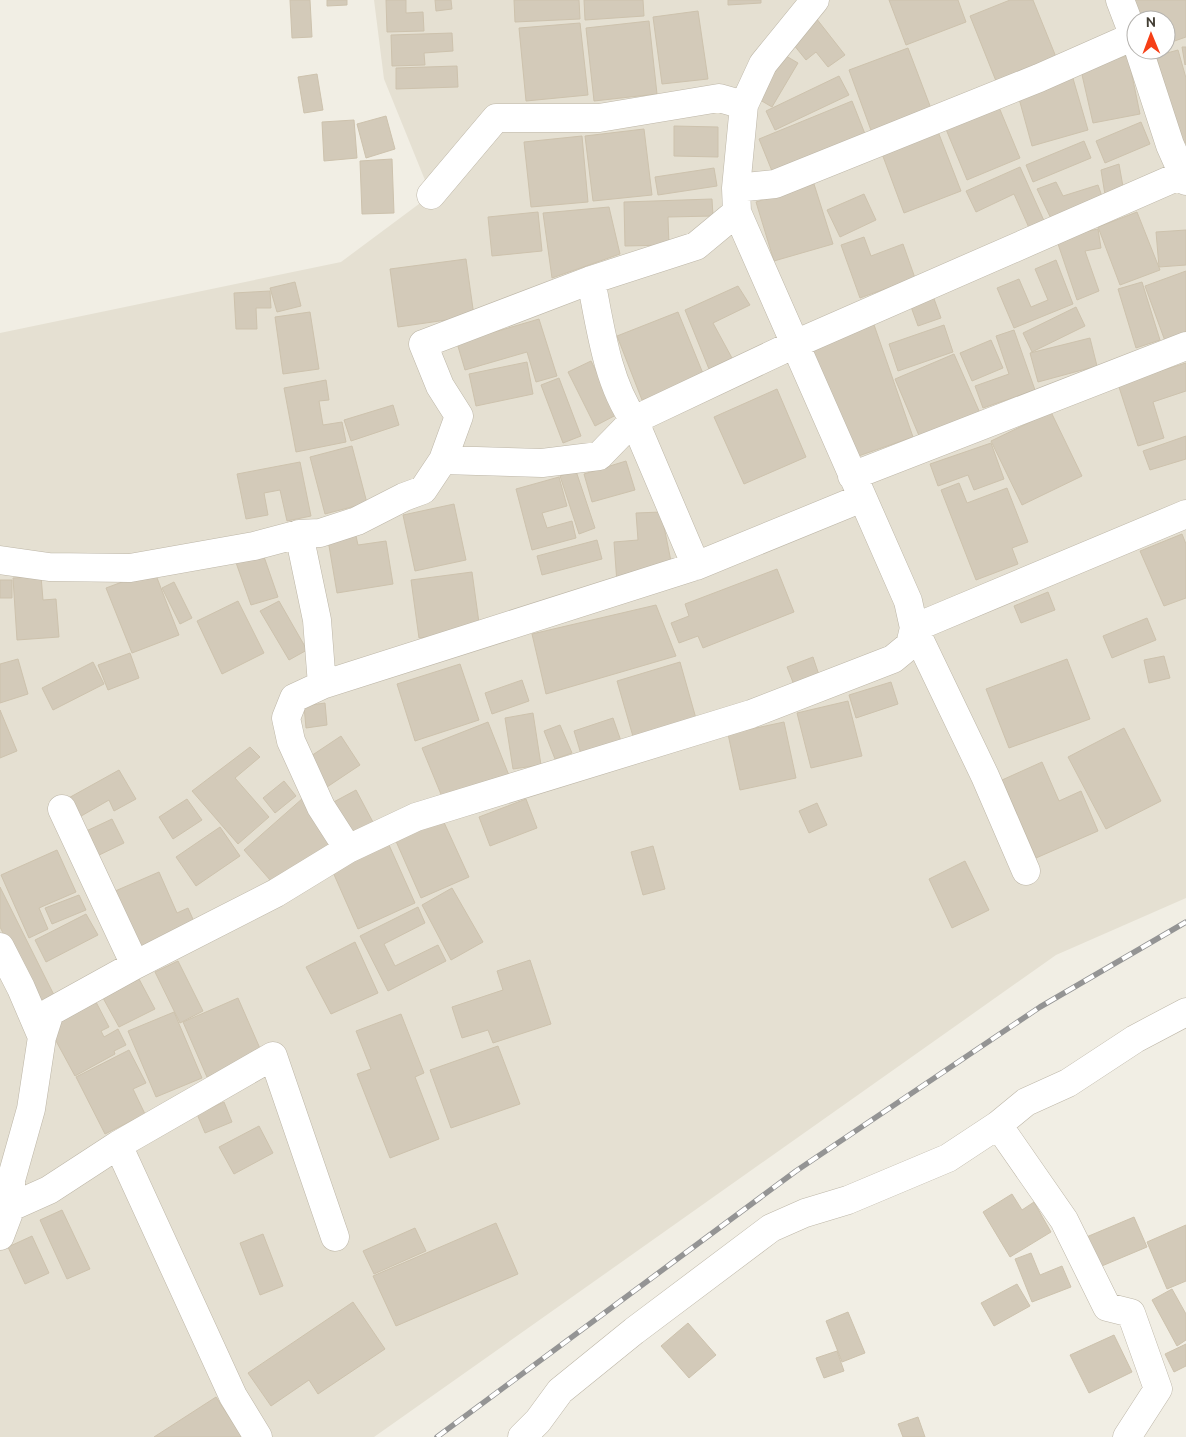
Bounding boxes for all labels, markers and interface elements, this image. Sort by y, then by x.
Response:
north arrow [1126,10,1176,60]
text: N [1145,14,1156,30]

